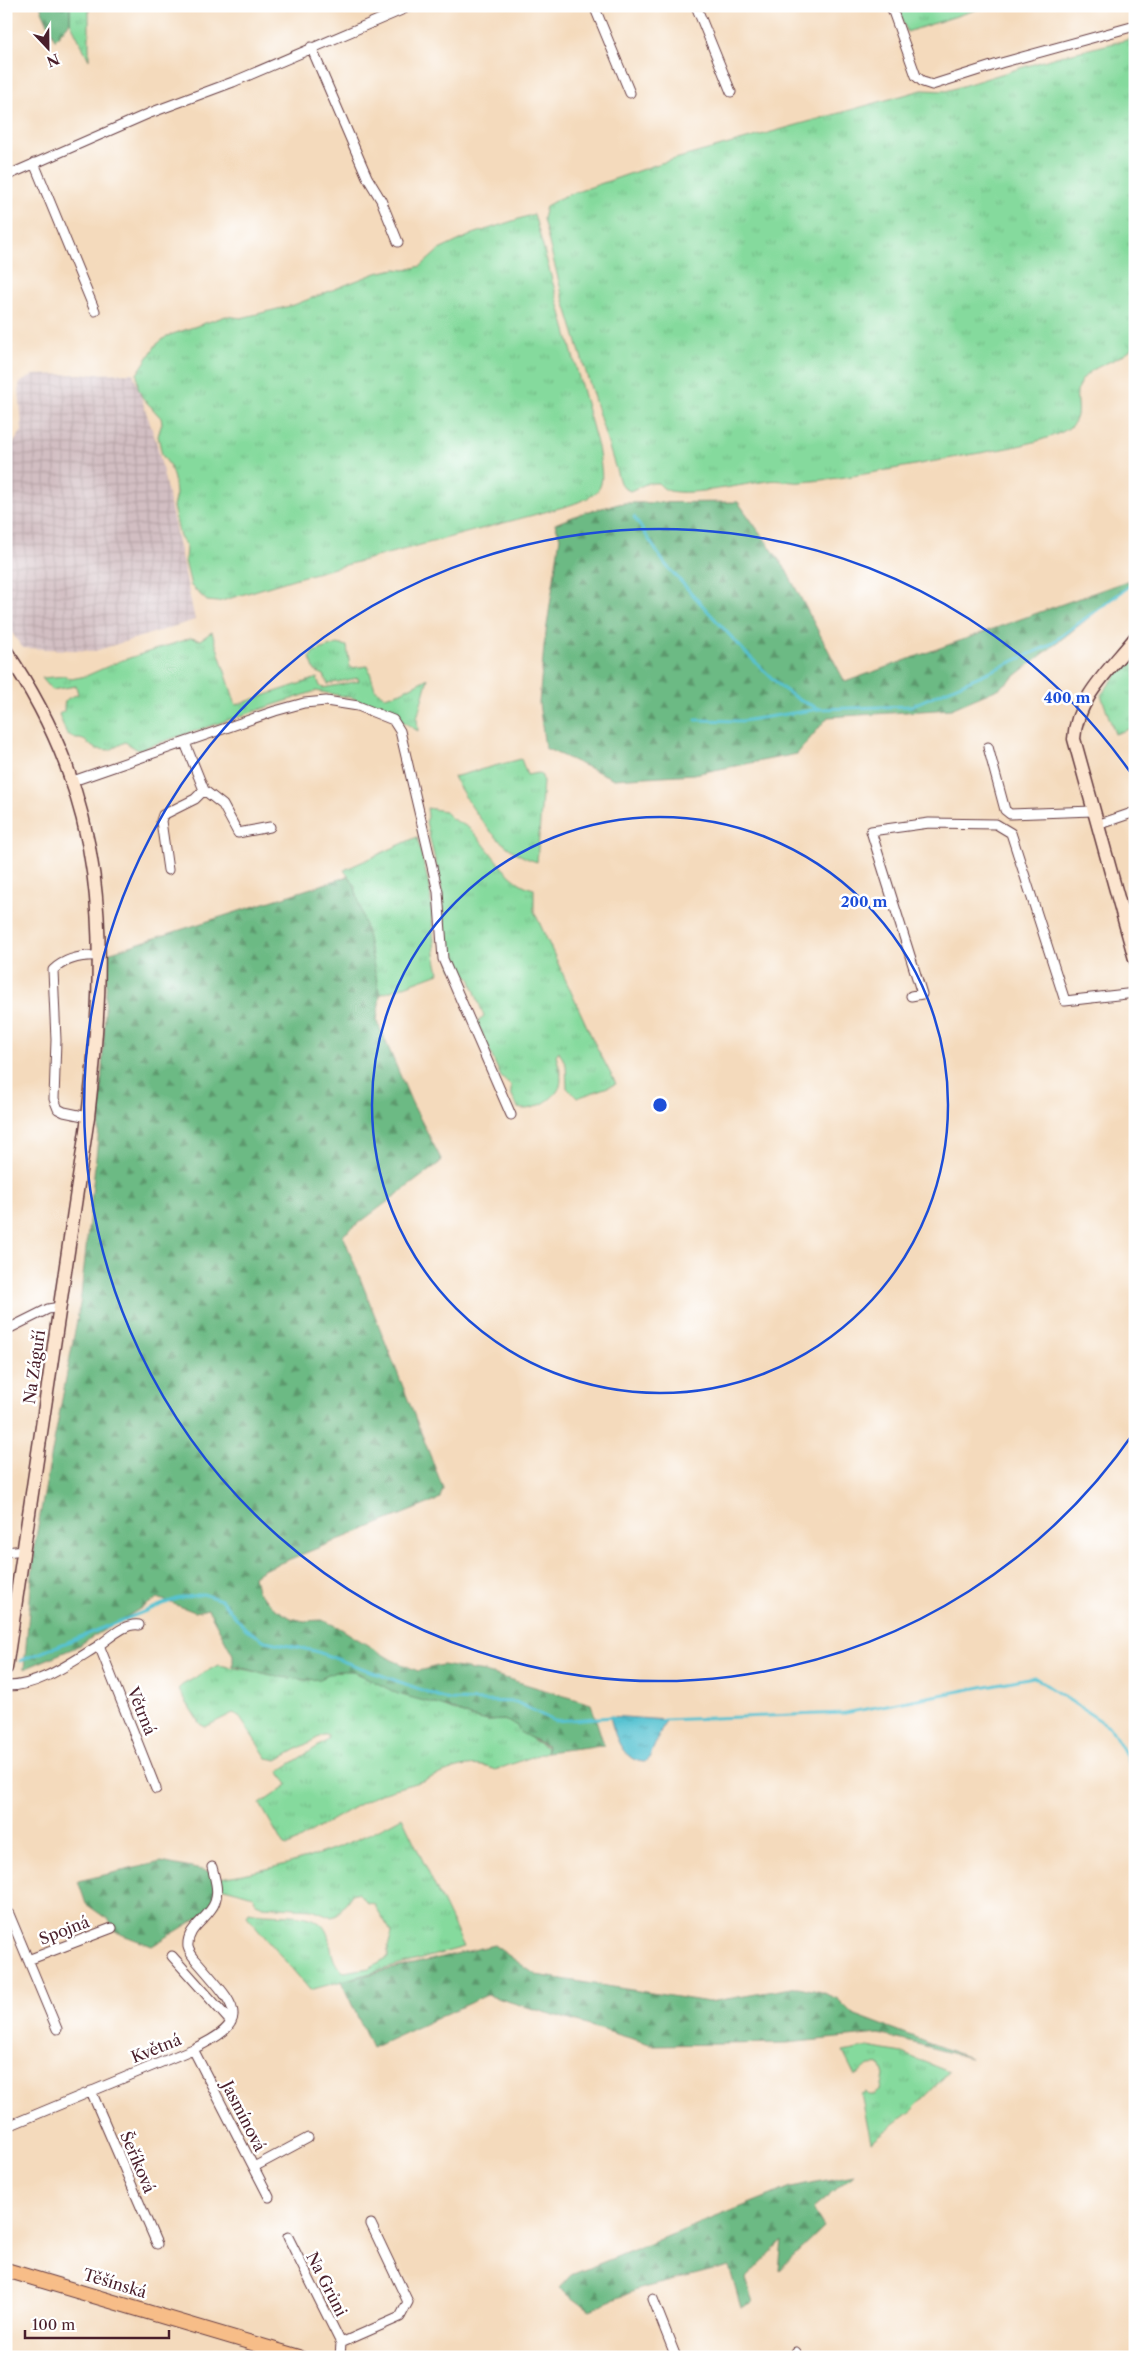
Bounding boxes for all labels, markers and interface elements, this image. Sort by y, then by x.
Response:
north arrow [22,22,72,72]
text: N [44,49,62,71]
text: 400 m [1044,688,1090,707]
text: 200 m [841,892,887,911]
centre of rings [651,1096,669,1114]
street label: Na Záguří [19,1329,49,1405]
street label: Větrná [123,1683,161,1738]
street label: Spojná [36,1911,92,1949]
street label: Květná [128,2029,184,2067]
street label: Jasmínová [216,2075,271,2155]
street label: Šeříková [116,2128,161,2196]
street label: Na Grůni [302,2248,352,2320]
street label: Těšínská [81,2264,150,2302]
scale bar [25,2308,169,2340]
text: 100 m [32,2315,75,2334]

